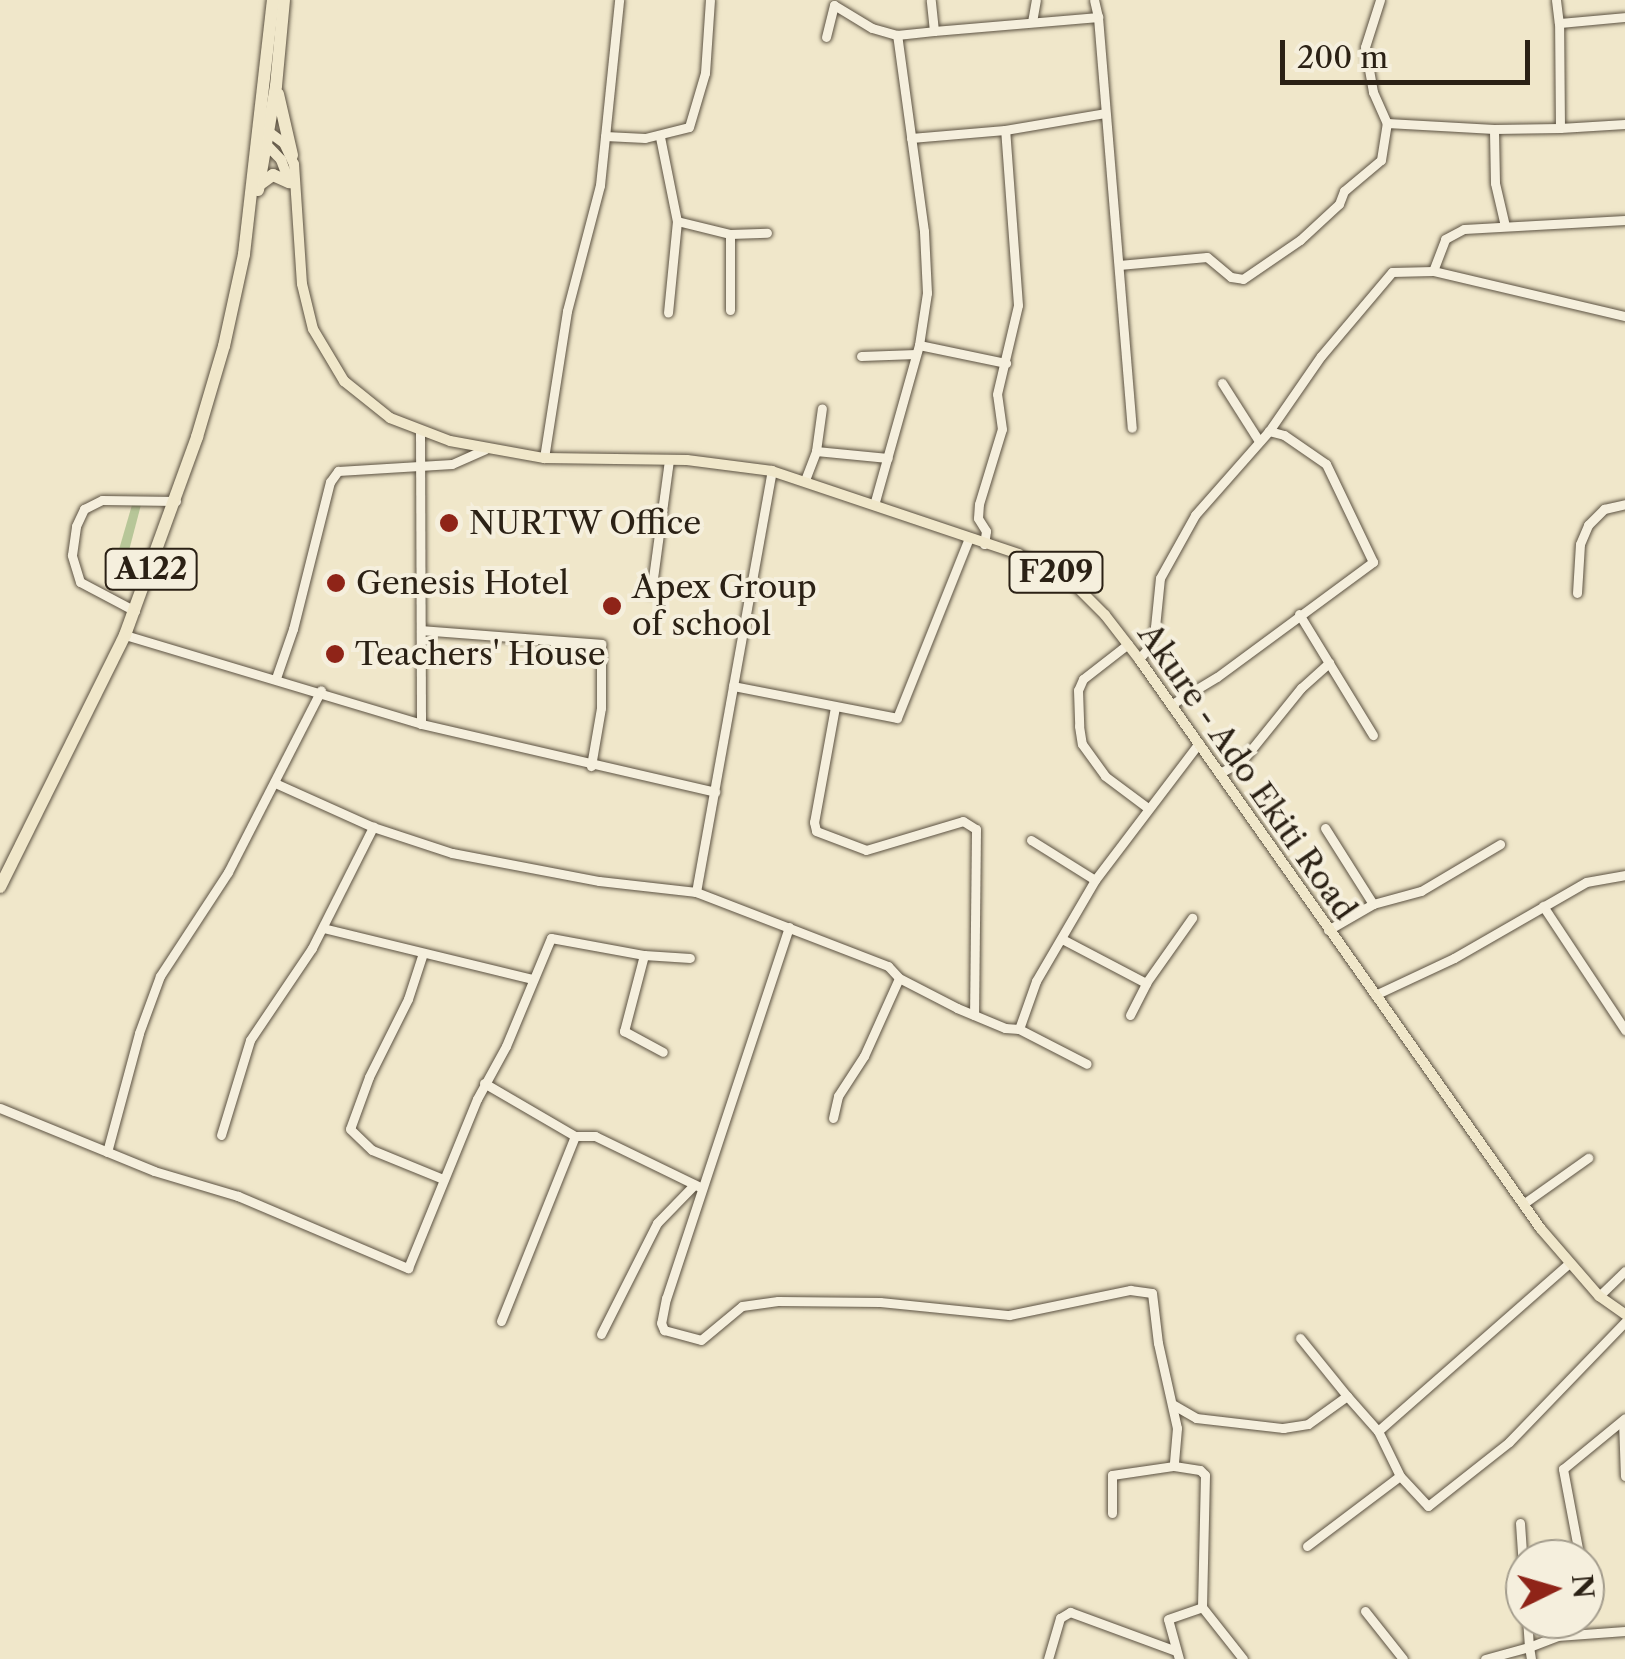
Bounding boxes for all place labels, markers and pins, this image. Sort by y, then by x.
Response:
place label: NURTW Office [469,504,703,542]
marker: NURTW Office [438,512,460,534]
place label: Genesis Hotel [356,564,569,602]
place label: Apex Group of school [632,569,817,644]
marker: Genesis Hotel [325,572,347,594]
marker: Apex Group of school [601,595,623,617]
place label: Teachers' House [355,635,606,673]
marker: Teachers' House [324,643,346,665]

